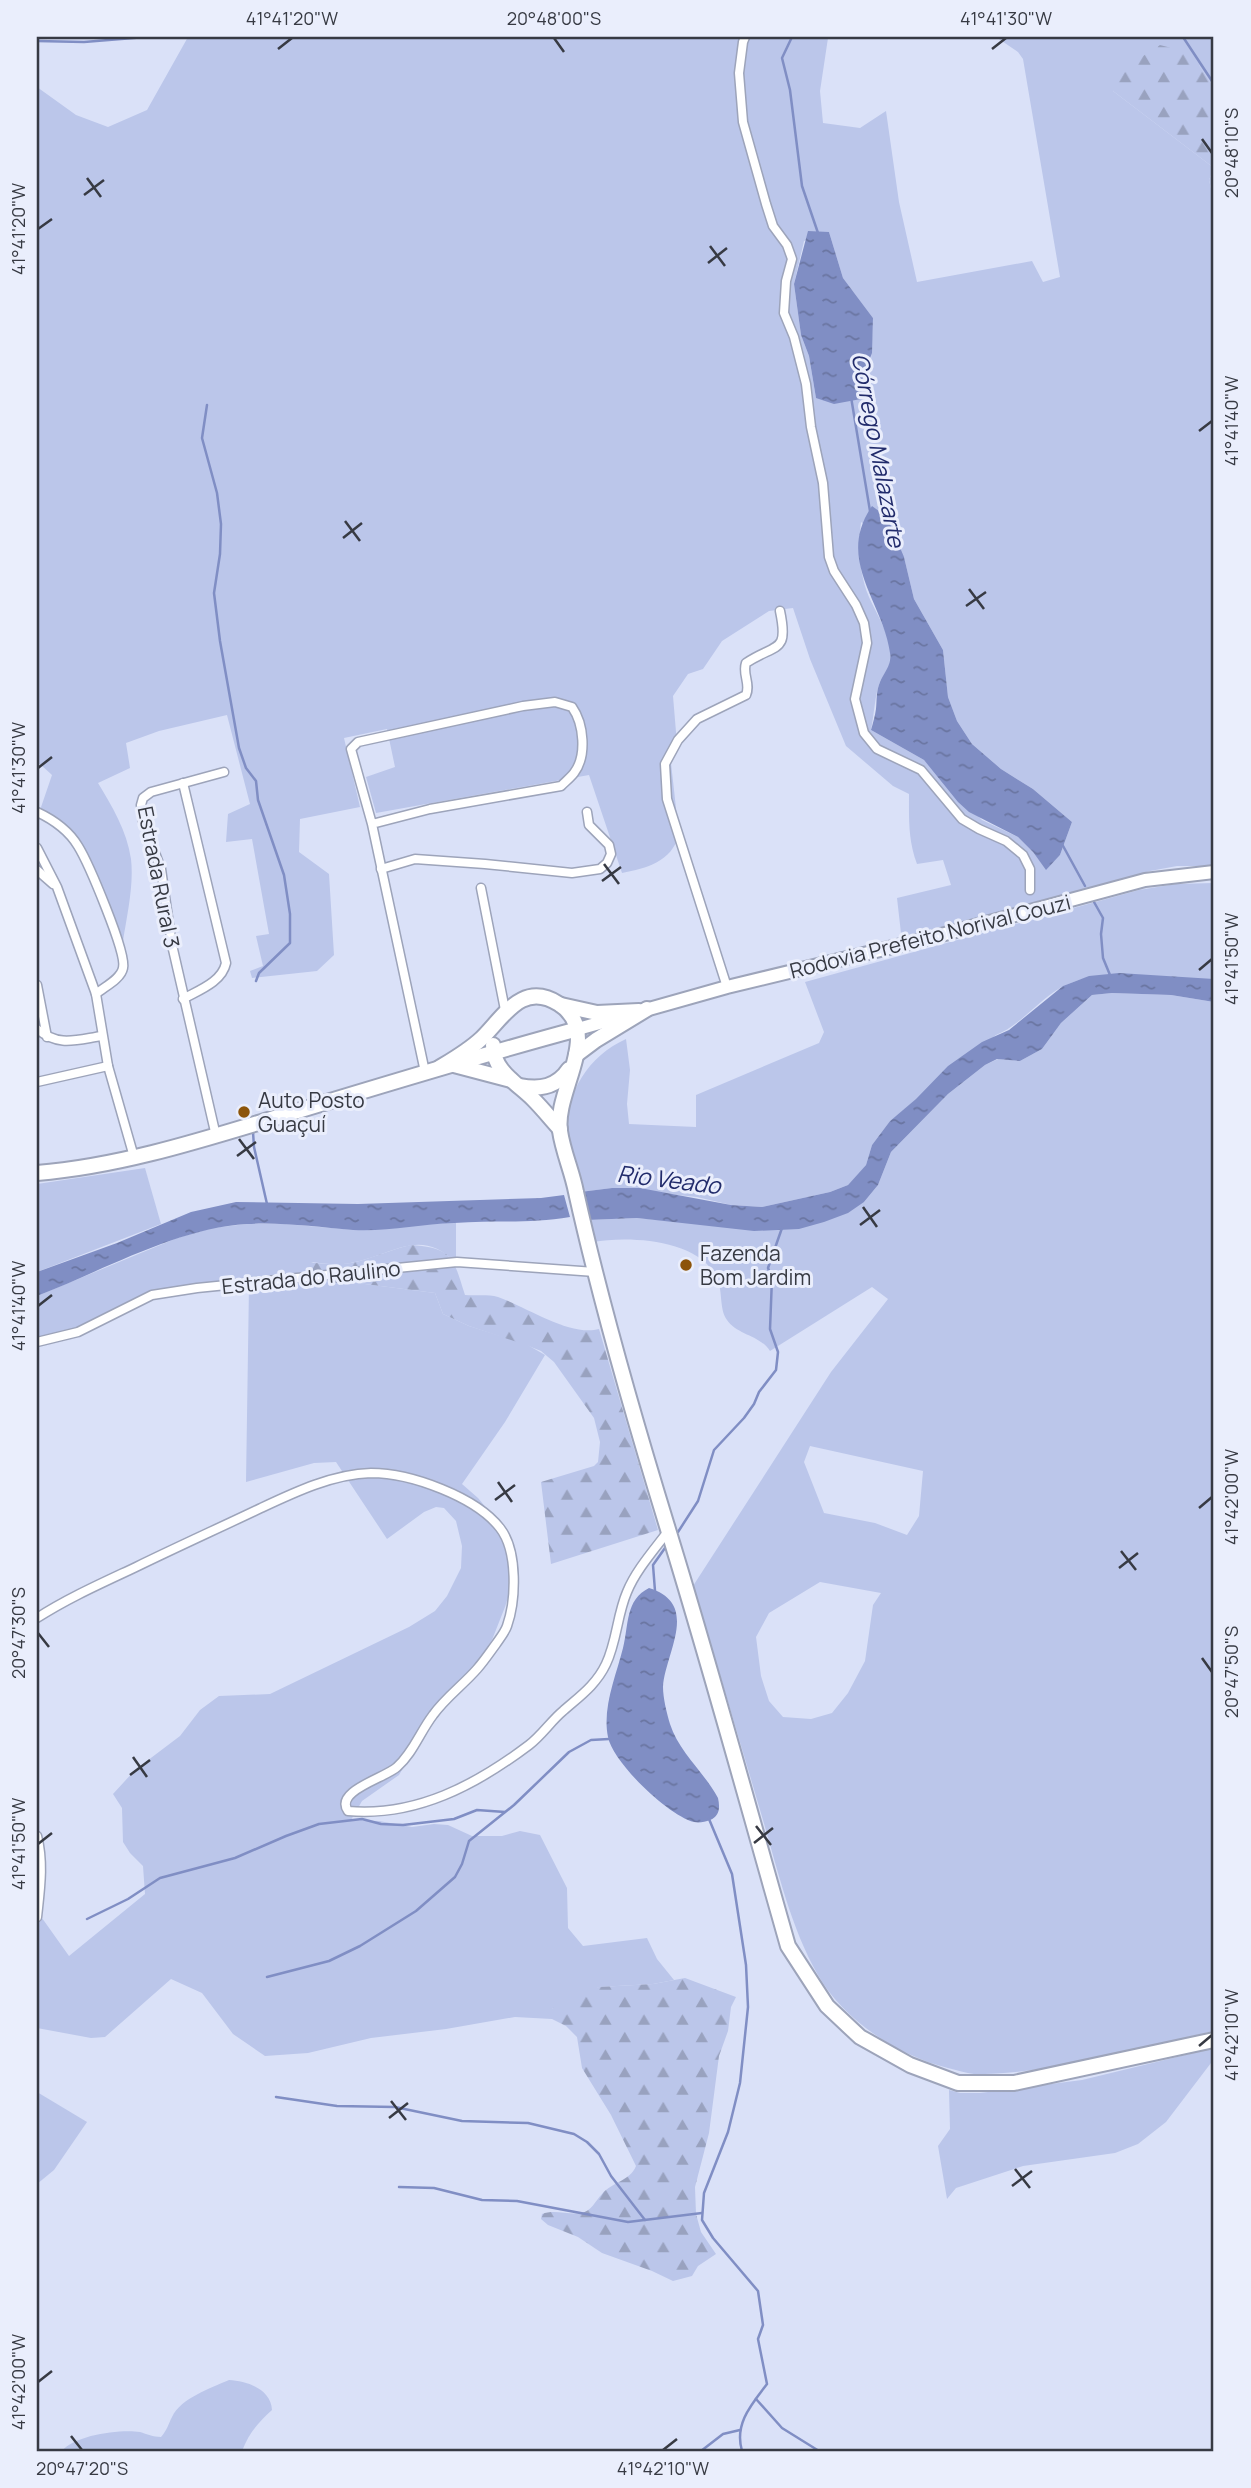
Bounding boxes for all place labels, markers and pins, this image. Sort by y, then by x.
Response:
place label: Auto Posto Guaçuí [258,1086,365,1138]
marker: Auto Posto Guaçuí [236,1104,252,1120]
place label: Fazenda Bom Jardim [700,1239,811,1291]
marker: Fazenda Bom Jardim [678,1257,694,1273]

